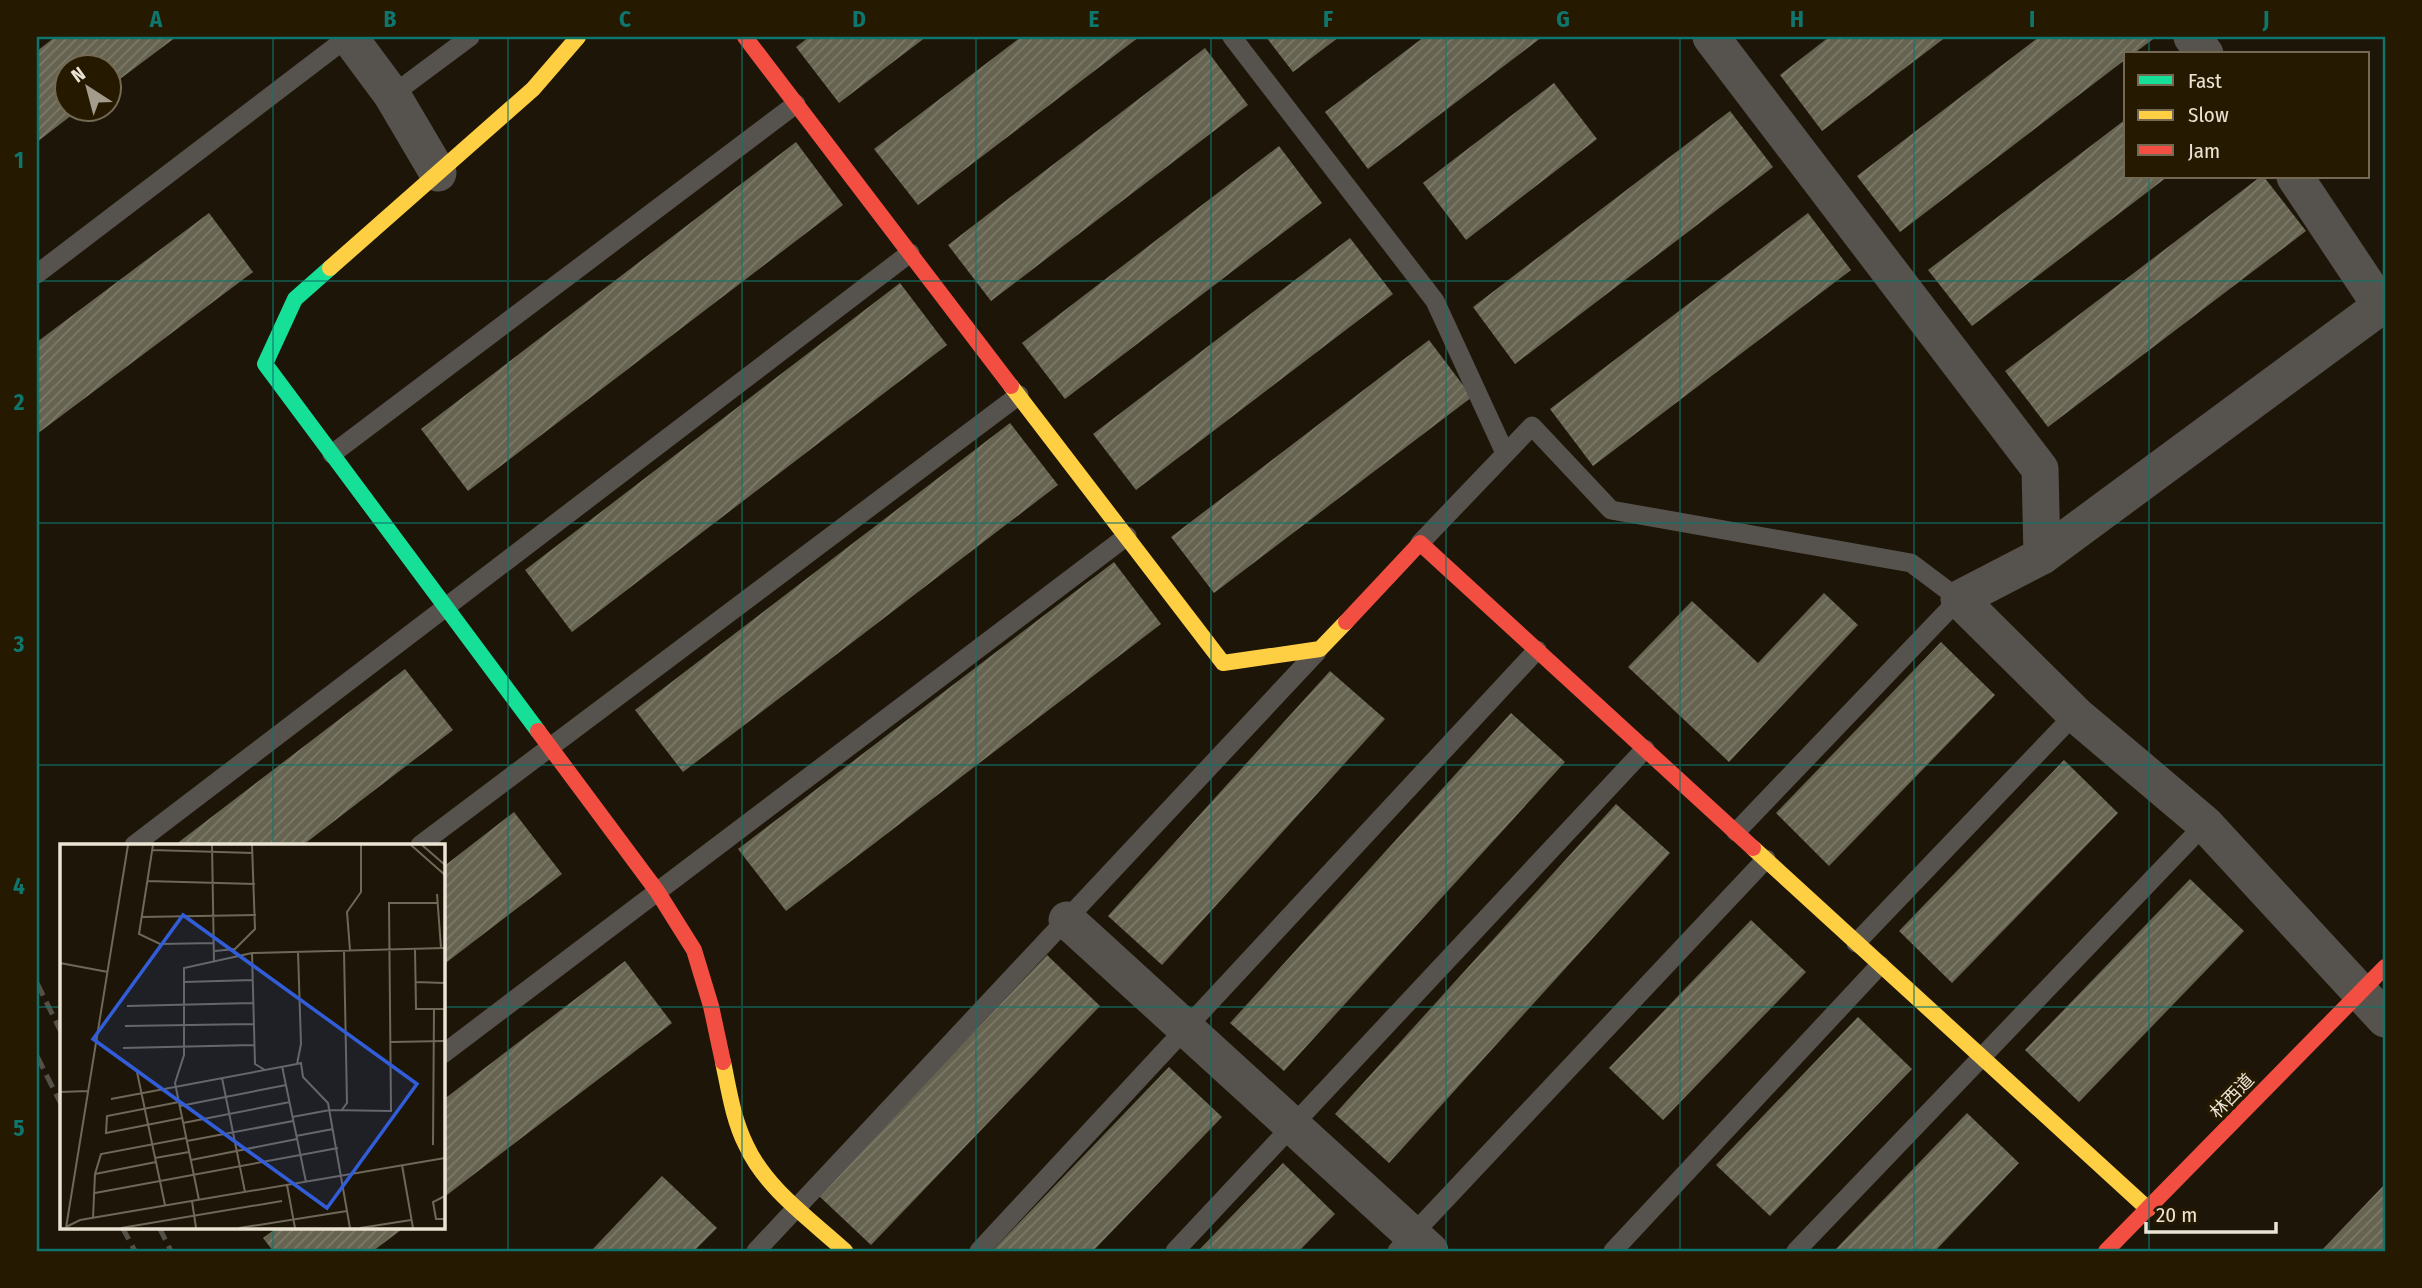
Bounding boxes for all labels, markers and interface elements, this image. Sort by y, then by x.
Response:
text: A [149,5,163,33]
text: B [384,5,397,33]
text: C [619,5,631,33]
text: D [852,5,866,33]
text: E [1089,5,1100,33]
text: F [1323,5,1333,33]
text: G [1556,5,1570,33]
text: H [1790,5,1804,33]
text: I [2029,5,2035,33]
text: J [2262,5,2269,33]
north arrow [52,52,122,122]
legend [2124,52,2370,178]
text: N [67,62,90,87]
text: Fast [2188,68,2222,94]
text: Slow [2188,102,2229,128]
text: Jam [2188,138,2220,164]
text: 1 [14,146,24,174]
text: 2 [13,388,25,416]
text: 3 [13,630,25,658]
inset map [60,844,444,1228]
text: 4 [13,872,25,900]
street label: 林西道 [2205,1069,2259,1123]
text: 5 [13,1114,25,1142]
scale bar [2146,1190,2275,1234]
text: 20 m [2156,1202,2197,1228]

